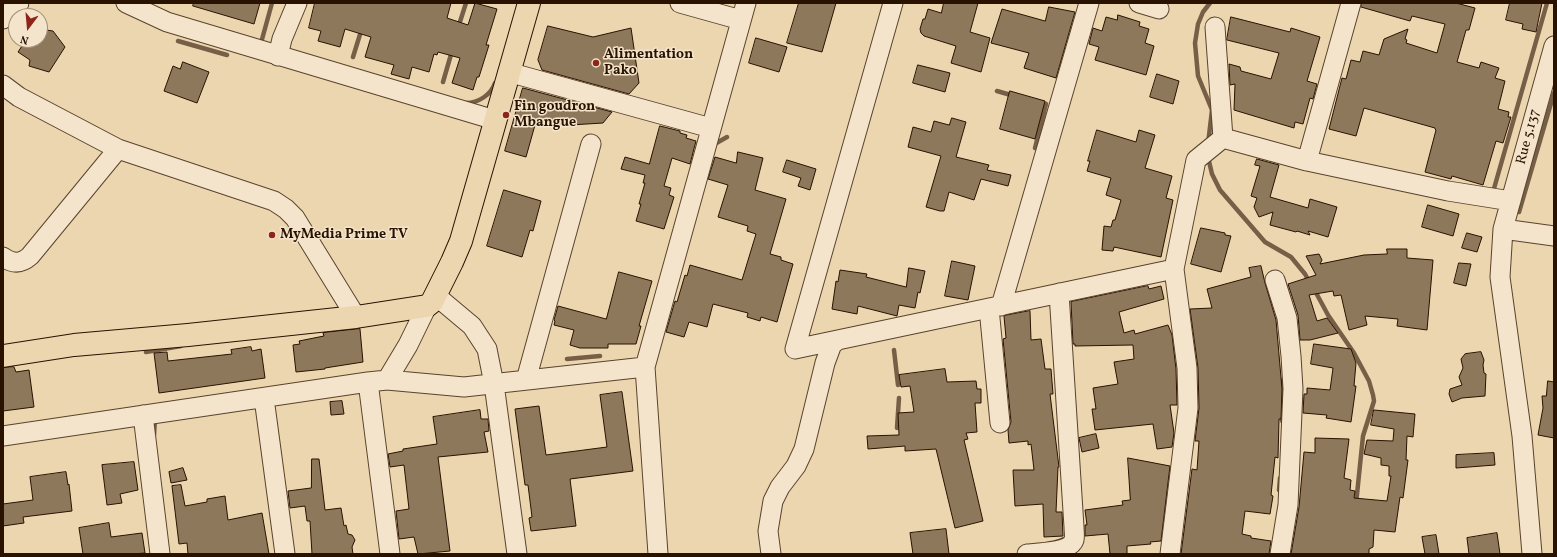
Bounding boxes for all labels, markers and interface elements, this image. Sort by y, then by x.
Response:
north arrow [8,8,48,48]
text: N [19,31,31,47]
place label: Alimentation Pako [604,47,693,80]
marker: Alimentation Pako [591,58,601,68]
place label: Fin goudron Mbangue [514,99,595,132]
street label: Rue 5.137 [1514,108,1544,166]
marker: Fin goudron Mbangue [501,110,511,120]
place label: MyMedia Prime TV [280,227,408,243]
marker: MyMedia Prime TV [267,230,277,240]

